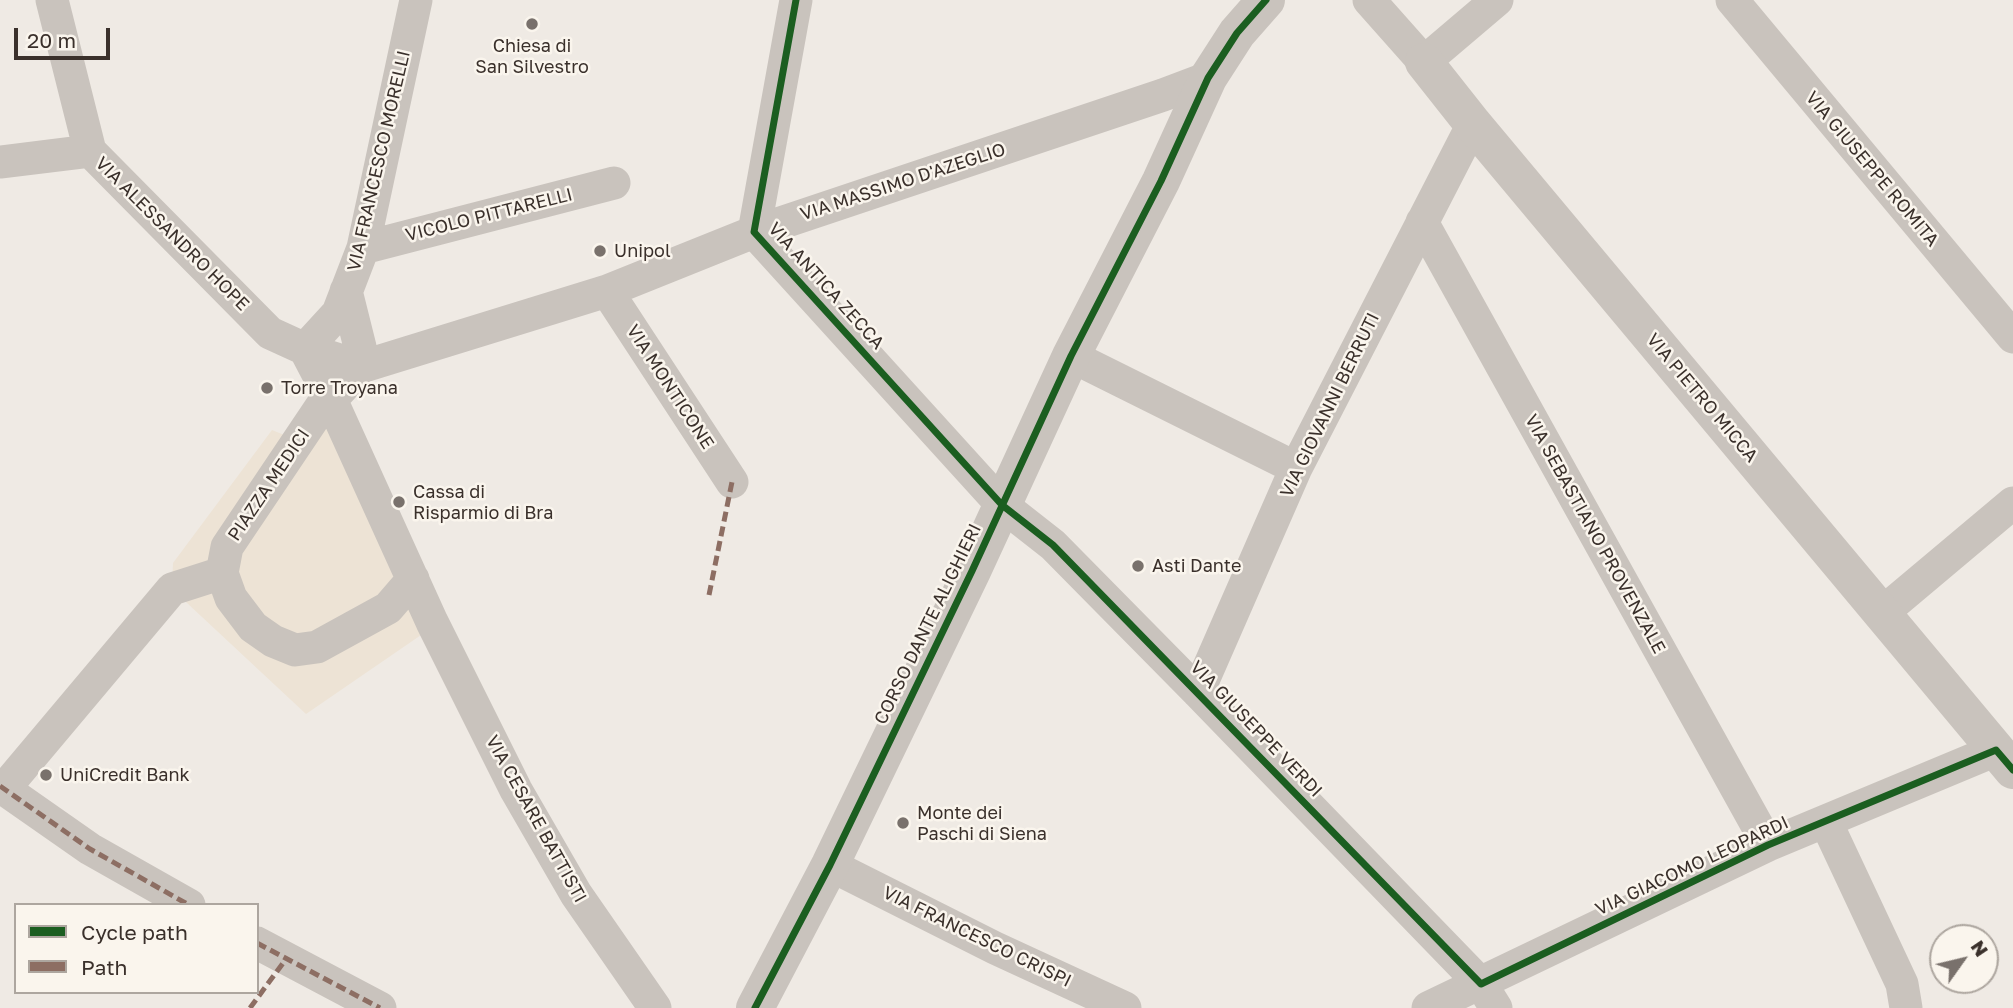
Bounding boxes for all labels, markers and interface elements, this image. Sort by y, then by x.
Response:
scale bar [18,14,114,58]
marker: Chiesa di San Silvestro [524,16,540,32]
text: 20 m [27,27,76,53]
place label: Chiesa di San Silvestro [475,35,589,78]
street label: VIA FRANCESCO MORELLI [343,48,415,274]
street label: VIA GIUSEPPE ROMITA [1801,87,1943,251]
street label: VIA MASSIMO D'AZEGLIO [798,139,1008,225]
street label: VIA ALESSANDRO HOPE [91,153,253,315]
street label: VICOLO PITTARELLI [403,184,575,246]
street label: VIA ANTICA ZECCA [763,218,889,354]
place label: Unipol [614,240,671,262]
marker: Unipol [592,243,608,259]
street label: VIA GIOVANNI BERRUTI [1276,309,1384,501]
street label: VIA MONTICONE [622,321,718,453]
street label: VIA PIETRO MICCA [1642,329,1762,467]
place label: Torre Troyana [281,377,398,399]
marker: Torre Troyana [259,380,275,396]
street label: VIA SEBASTIANO PROVENZALE [1520,411,1670,657]
street label: PIAZZA MEDICI [224,425,314,545]
place label: Cassa di Risparmio di Bra [413,481,553,524]
marker: Cassa di Risparmio di Bra [391,494,407,510]
street label: CORSO DANTE ALIGHIERI [870,520,986,728]
place label: Asti Dante [1152,555,1241,577]
marker: Asti Dante [1130,558,1146,574]
street label: VIA GIUSEPPE VERDI [1185,656,1327,802]
street label: VIA CESARE BATTISTI [481,732,591,906]
place label: UniCredit Bank [60,764,190,786]
marker: UniCredit Bank [38,767,54,783]
place label: Monte dei Paschi di Siena [917,802,1047,844]
street label: VIA GIACOMO LEOPARDI [1592,812,1792,920]
marker: Monte dei Paschi di Siena [895,815,911,831]
street label: VIA FRANCESCO CRISPI [879,882,1075,992]
legend [14,903,259,994]
text: Cycle path [81,919,188,945]
north arrow [1929,924,1999,994]
text: N [1967,936,1994,961]
text: Path [81,954,128,980]

